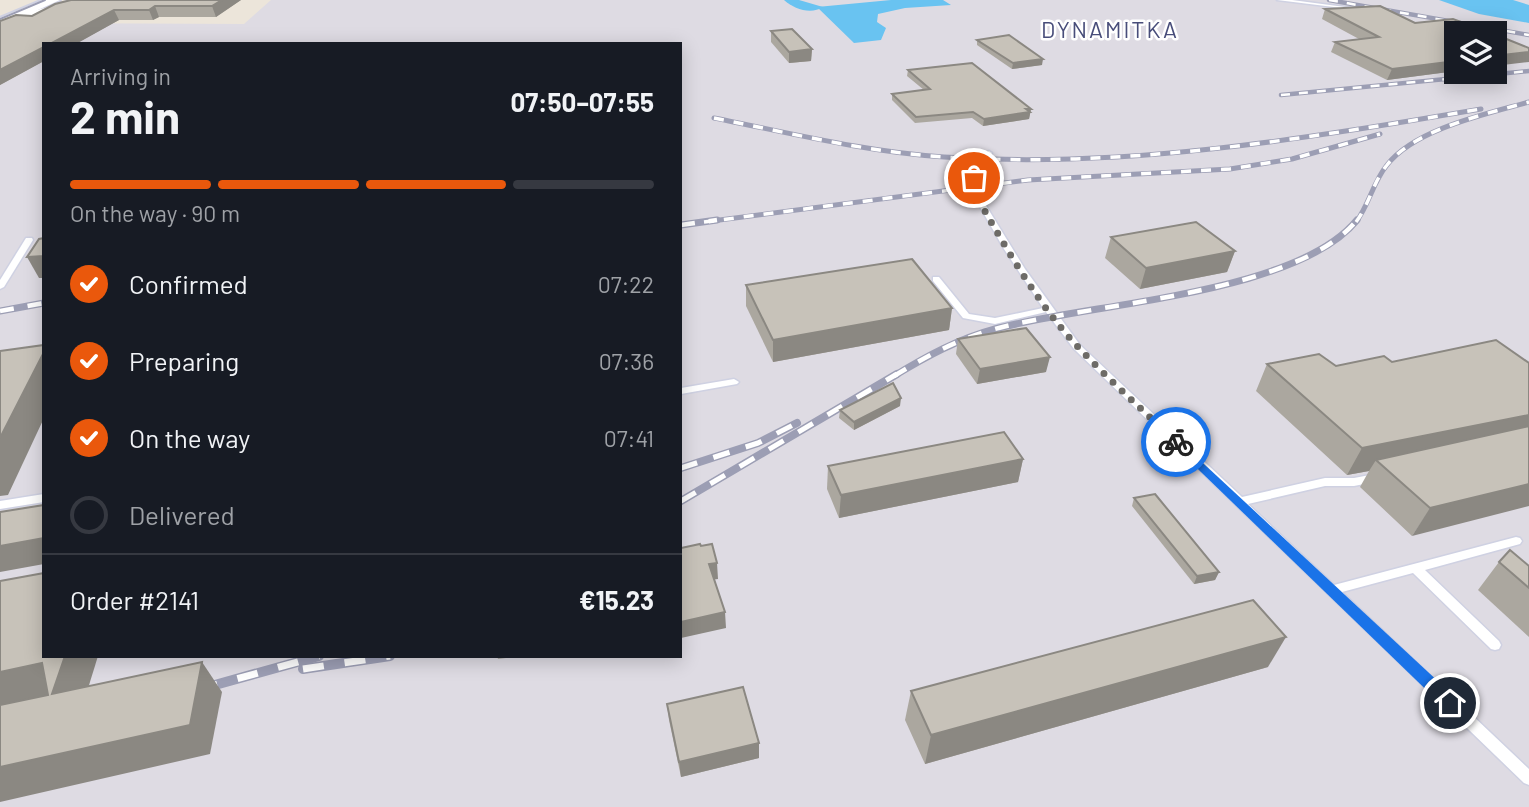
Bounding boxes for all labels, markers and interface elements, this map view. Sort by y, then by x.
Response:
district label: DYNAMITKA [1041,15,1179,43]
map controls [1444,21,1507,84]
button: layers [1444,21,1507,84]
text: Arriving in [70,62,171,90]
text: 07:50–07:55 [510,86,654,117]
text: 2 min [70,88,180,143]
pin [944,148,1004,208]
icon: bag [955,159,993,197]
text: On the way · 90 m [70,199,240,227]
icon: check [70,265,108,303]
text: Confirmed [129,268,248,299]
text: 07:22 [598,270,654,298]
icon: check [70,342,108,380]
text: Preparing [129,345,239,376]
text: 07:36 [599,347,654,375]
courier [1141,407,1211,477]
icon: check [70,419,108,457]
text: On the way [129,422,250,453]
icon: bike [1157,423,1195,461]
text: 07:41 [604,424,654,452]
text: Delivered [129,499,235,530]
text: Order #2141 [70,584,199,615]
text: €15.23 [579,584,654,615]
pin [1420,673,1480,733]
icon: home [1431,684,1469,722]

